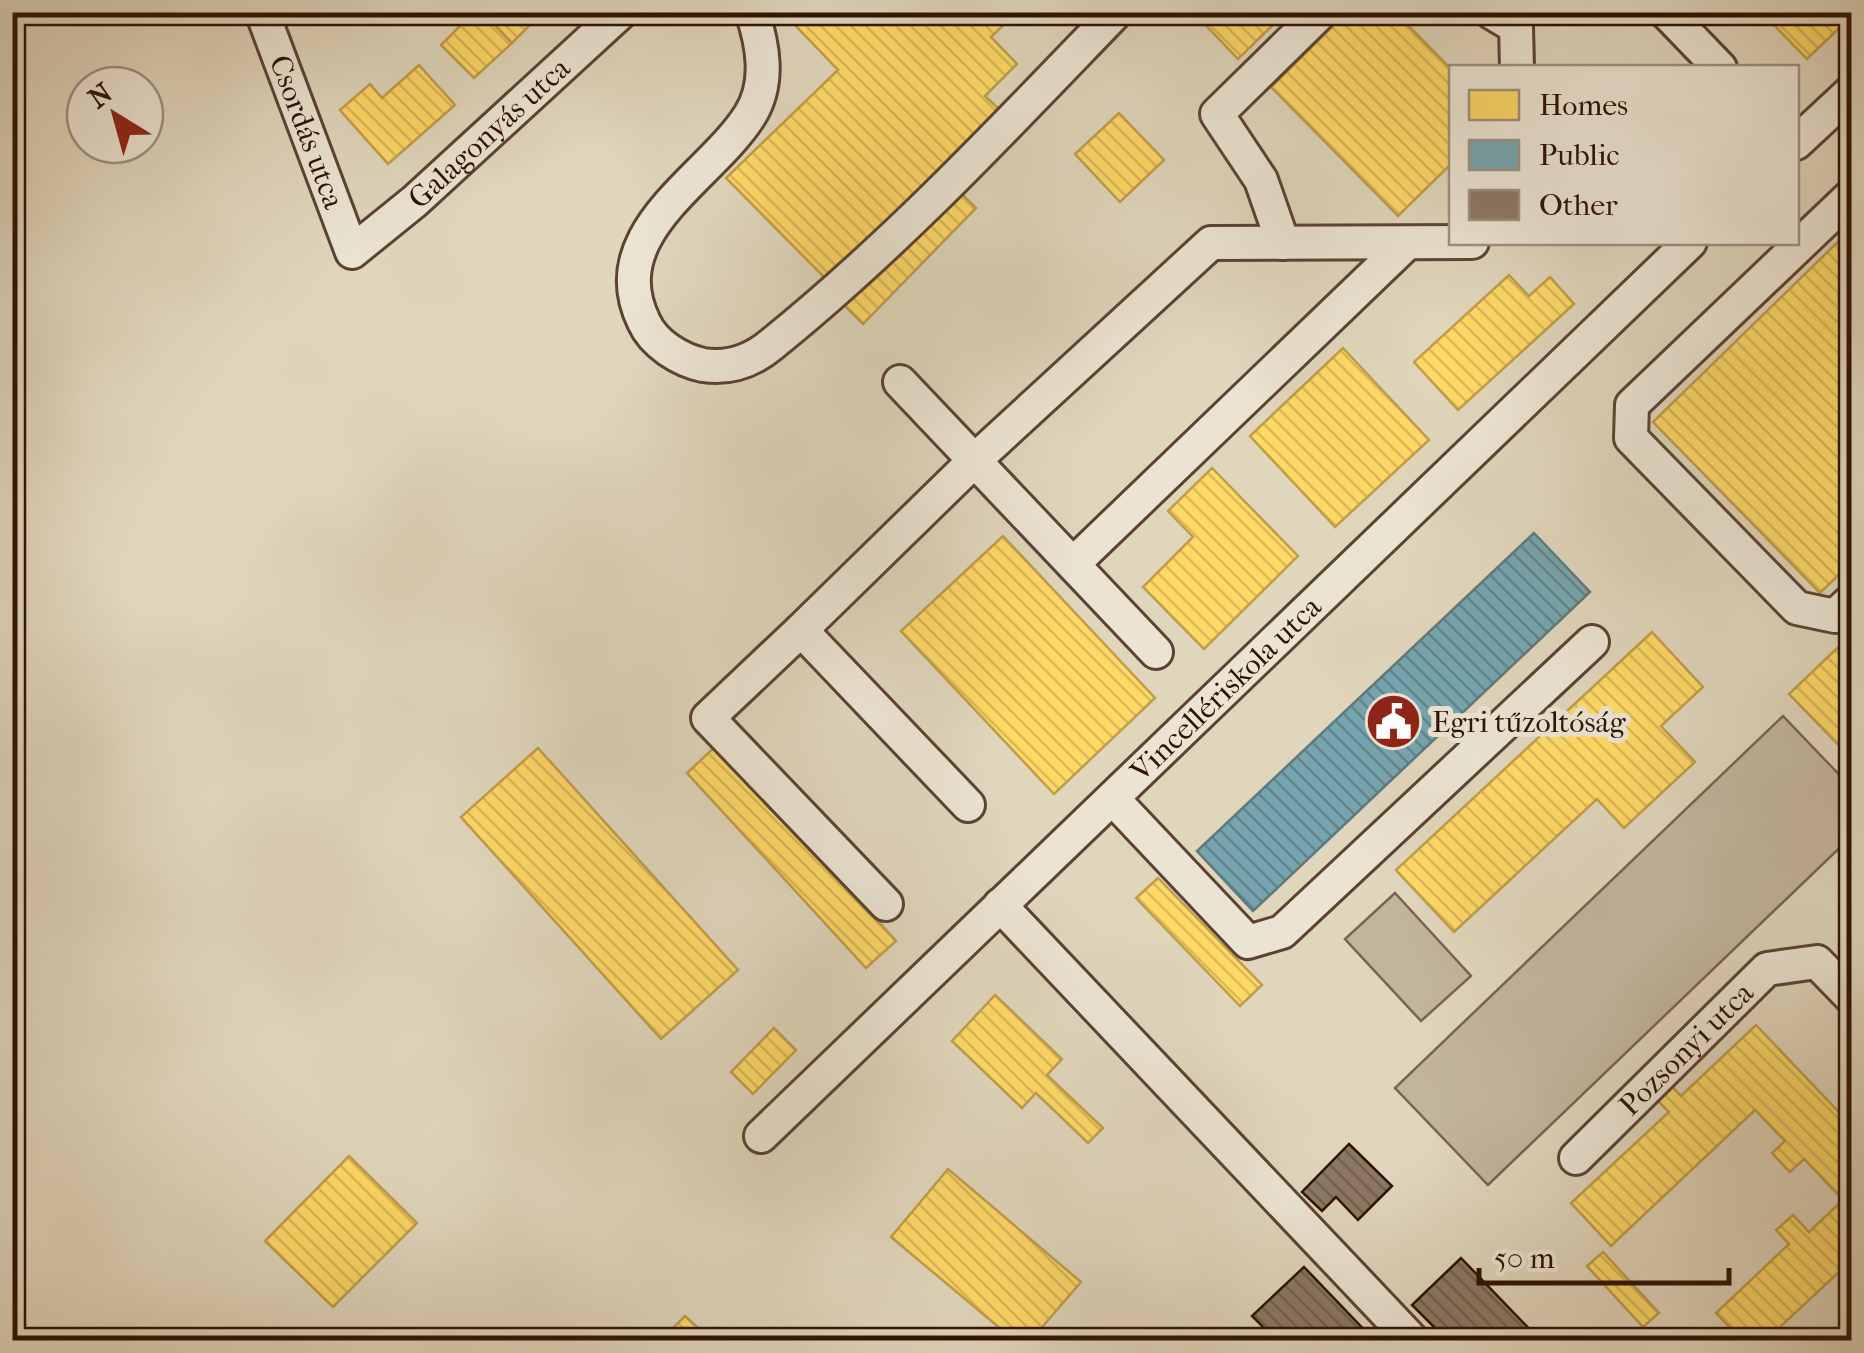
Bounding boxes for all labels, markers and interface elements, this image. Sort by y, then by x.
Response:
street label: Csordás utca [262,50,352,214]
street label: Galagonyás utca [401,50,578,216]
north arrow [65,65,165,165]
legend [1449,65,1799,245]
text: N [82,75,119,115]
text: Homes [1539,88,1628,123]
text: Public [1539,138,1620,173]
text: Other [1539,188,1618,223]
street label: Vincellériskola utca [1123,588,1329,789]
public building icon: Egri tűzoltóság [1363,692,1423,752]
place label: Egri tűzoltóság [1432,705,1626,740]
street label: Pozsonyi utca [1612,974,1761,1123]
scale bar [1479,1223,1729,1285]
text: 50 m [1494,1241,1555,1276]

